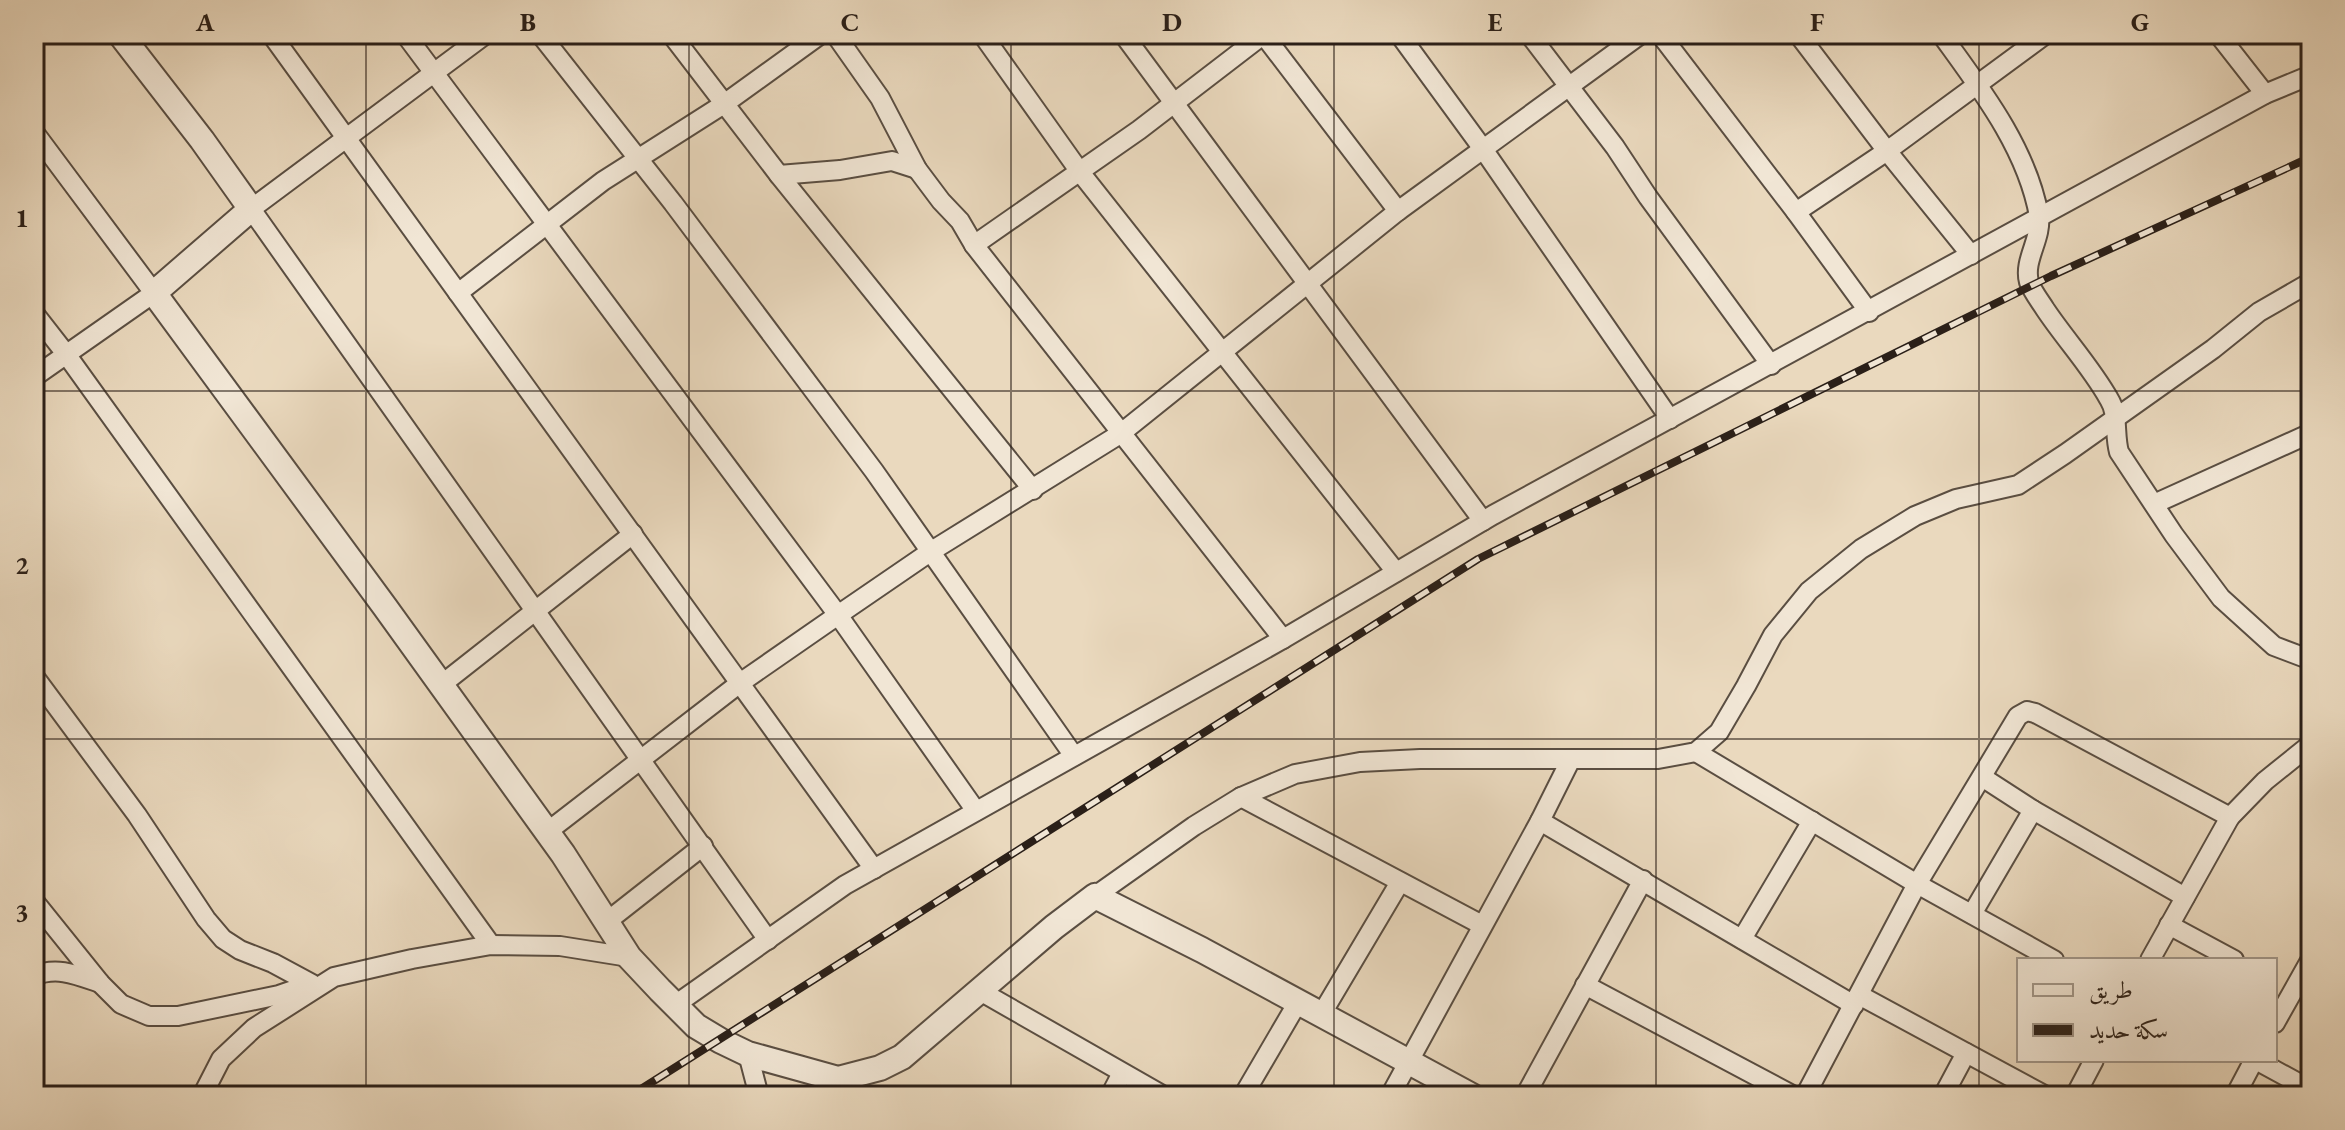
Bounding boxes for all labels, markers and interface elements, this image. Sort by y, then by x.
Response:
text: A [195,5,215,39]
text: B [520,5,536,39]
text: C [841,5,859,39]
text: D [1162,5,1182,39]
text: E [1488,5,1503,39]
text: F [1810,5,1824,39]
text: G [2131,5,2150,39]
text: 1 [15,201,29,235]
text: 2 [15,548,29,582]
text: 3 [15,895,29,929]
legend [2017,958,2277,1062]
text: طريق [2089,974,2133,1005]
text: سكة حديد [2089,1014,2168,1045]

